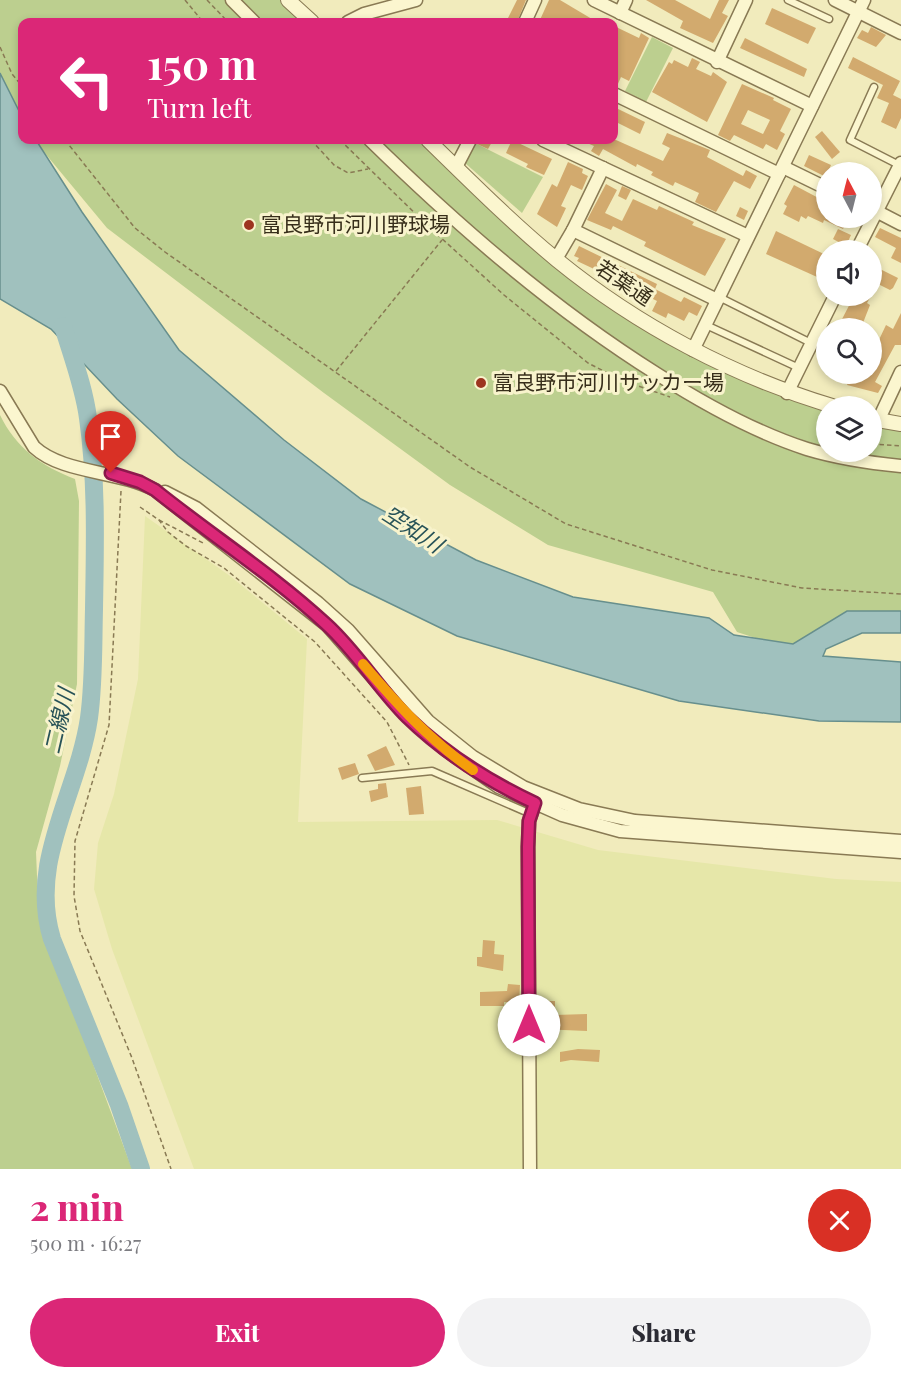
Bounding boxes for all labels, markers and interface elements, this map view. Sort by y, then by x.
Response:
text: 150 m [147,35,257,91]
icon: left [48,42,126,120]
text: Turn left [147,89,251,125]
north arrow [816,162,882,228]
map controls [816,162,882,462]
place label: 富良野市河川野球場 [261,209,450,237]
marker: 富良野市河川野球場 [242,218,256,232]
button: sound [816,240,882,306]
street label: 若葉通 [591,252,659,311]
button: search [816,318,882,384]
place label: 富良野市河川サッカー場 [493,367,724,395]
marker: 富良野市河川サッカー場 [474,376,488,390]
button: layers [816,396,882,462]
pin [85,411,136,473]
icon: arrive [94,420,127,453]
water label: 空知川 [378,498,451,560]
water label: 二線川 [36,683,81,756]
position arrow [497,993,561,1057]
text: 2 min [30,1182,124,1230]
button: close [808,1189,871,1252]
text: 500 m · 16:27 [30,1229,141,1256]
button: Exit [30,1298,445,1367]
button: Share [457,1298,871,1367]

